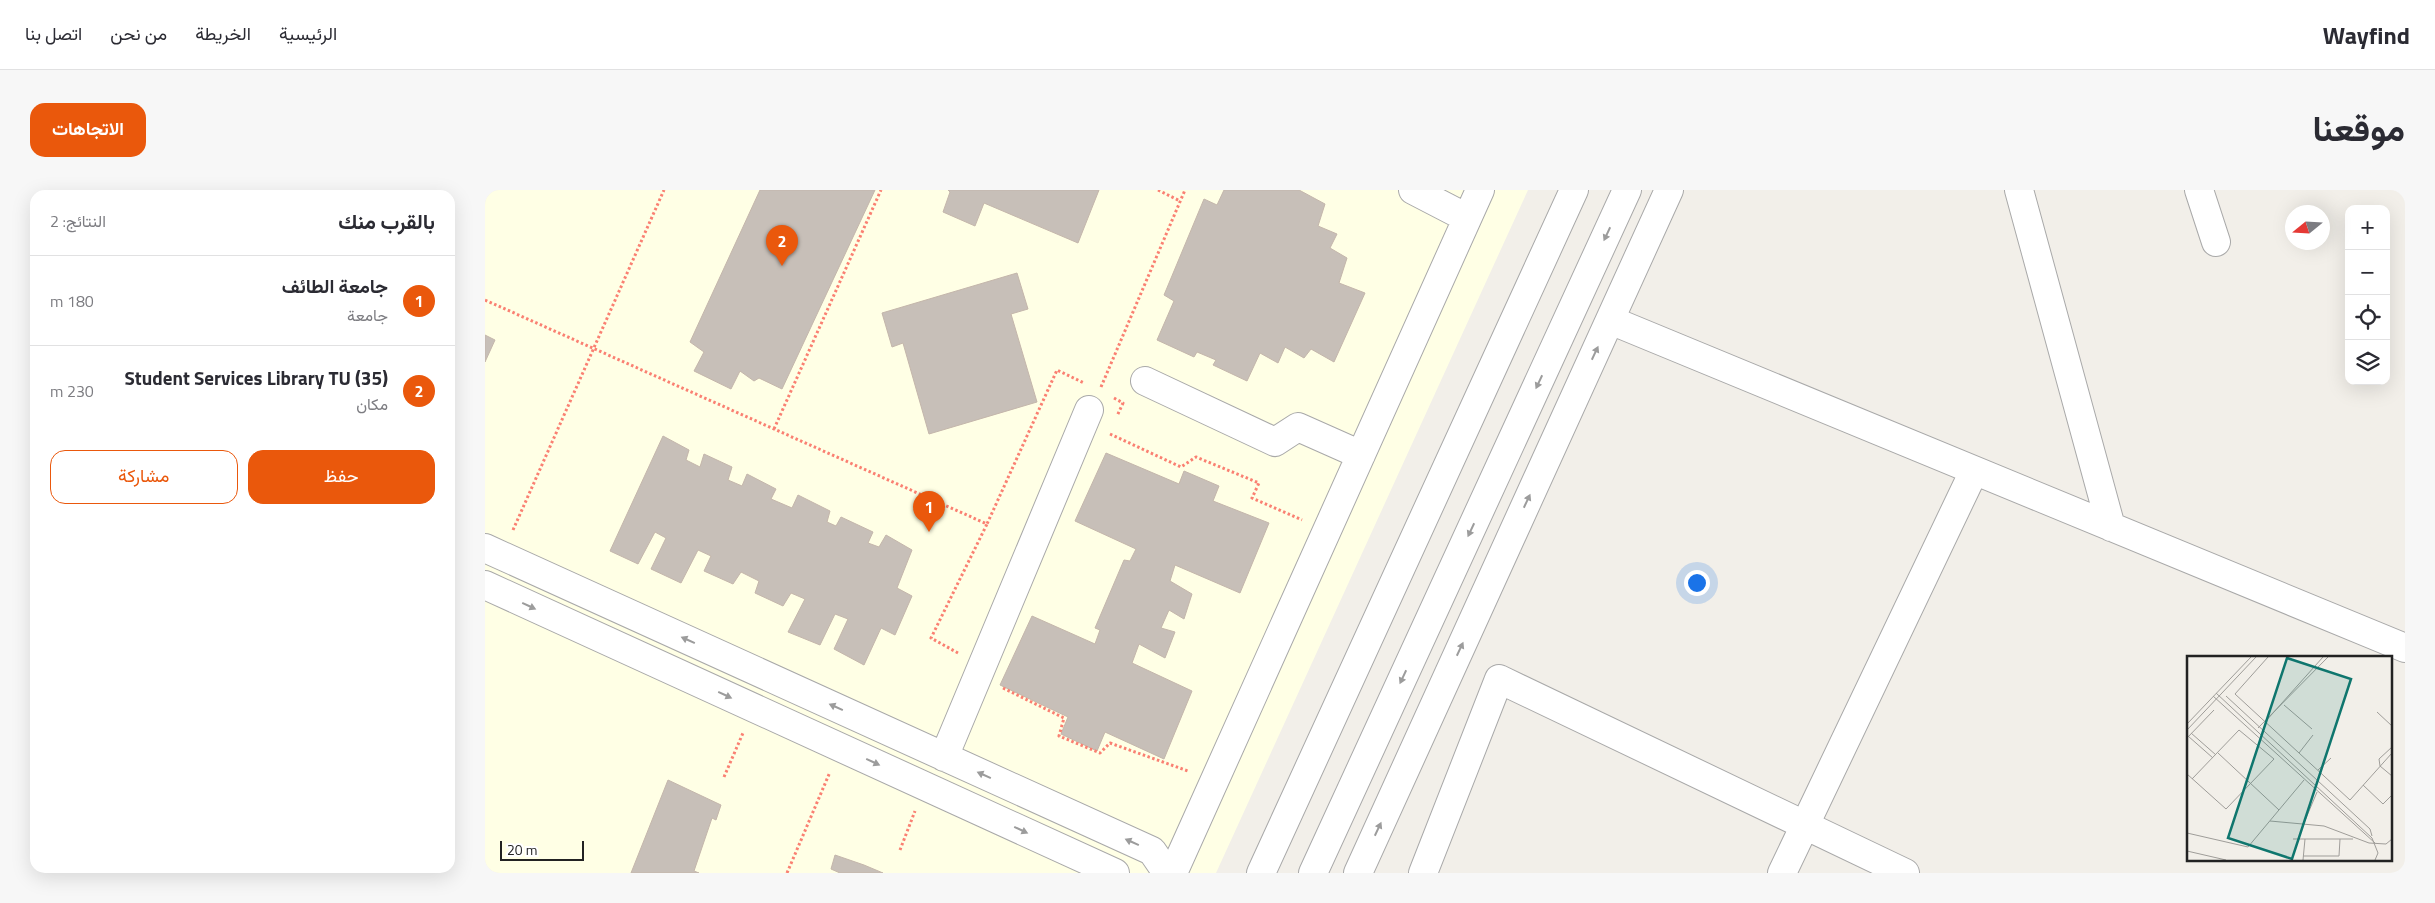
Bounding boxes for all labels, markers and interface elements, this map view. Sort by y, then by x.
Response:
text: Wayfind [2323,17,2410,53]
text: اتصل بنا [25,20,82,47]
text: من نحن [110,20,167,47]
text: الخريطة [195,20,251,47]
text: الرئيسية [279,20,337,47]
text: موقعنا [2312,101,2405,155]
button: الاتجاهات [30,103,146,157]
text: بالقرب منك [338,205,435,237]
north arrow [2285,205,2330,250]
map controls [2345,205,2390,385]
button: + [2345,205,2390,250]
text: النتائج: 2 [50,209,106,233]
pin: 2 [766,225,798,266]
one-way arrow [1602,227,1610,241]
button: − [2345,250,2390,295]
text: جامعة الطائف [282,271,388,300]
text: 180 m [50,289,94,313]
text: 1 [415,289,423,313]
button: locate [2345,295,2390,340]
text: جامعة [347,303,388,327]
button: layers [2345,340,2390,385]
one-way arrow [1591,346,1599,360]
text: Student Services Library TU (35) [125,363,388,392]
one-way arrow [1535,375,1543,389]
text: 230 m [50,379,94,403]
text: 2 [415,379,423,403]
text: مكان [356,392,388,416]
button: مشاركة [50,450,238,504]
button: حفظ [248,450,435,504]
pin: 1 [913,491,945,532]
one-way arrow [1524,494,1532,508]
one-way arrow [1467,523,1475,537]
your location [1684,570,1710,596]
one-way arrow [522,602,536,610]
one-way arrow [681,636,695,644]
one-way arrow [1456,642,1464,656]
inset map [2187,656,2393,860]
one-way arrow [1399,670,1407,684]
one-way arrow [718,691,732,699]
one-way arrow [829,703,843,711]
one-way arrow [866,759,880,767]
one-way arrow [977,770,991,778]
one-way arrow [1374,822,1382,836]
one-way arrow [1014,826,1028,834]
one-way arrow [1125,837,1139,845]
scale bar [500,838,584,861]
text: 20 m [507,839,537,860]

